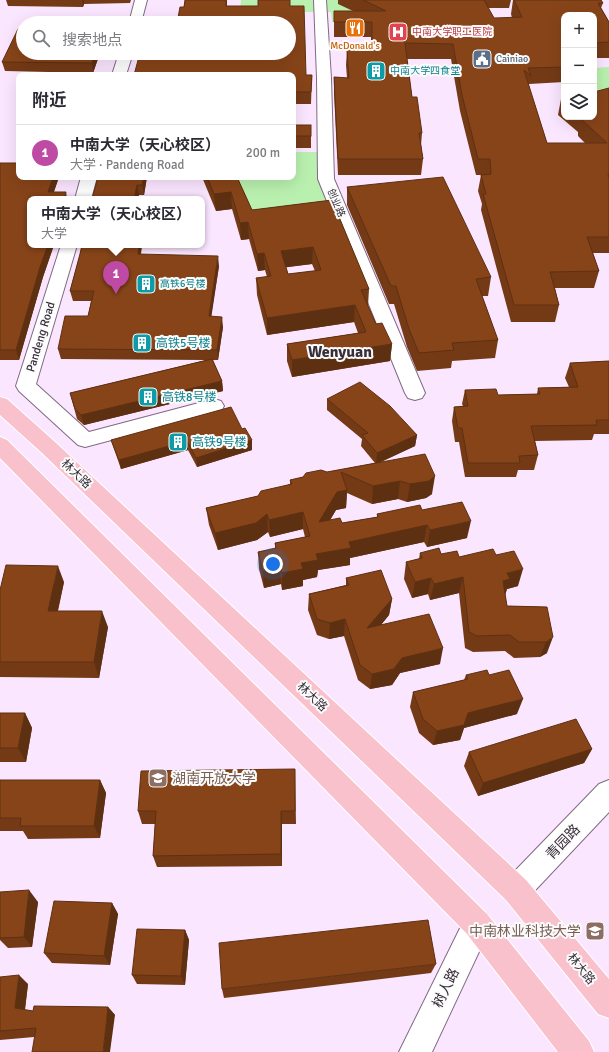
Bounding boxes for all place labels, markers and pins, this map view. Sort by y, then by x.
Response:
restaurant icon: McDonald's [344,17,366,39]
hospital icon: 中南大学职工医院 [387,21,409,43]
place label: 中南大学职工医院 [412,26,492,38]
place label: McDonald's [330,40,380,52]
public building icon: Cainiao [471,48,493,70]
place label: Cainiao [496,53,528,65]
building icon: 中南大学四食堂 [365,60,387,82]
place label: 中南大学四食堂 [390,65,460,77]
pin: 1 [103,261,129,294]
building icon: 高铁6号楼 [135,273,157,295]
place label: 高铁6号楼 [160,278,205,290]
building icon: 高铁5号楼 [131,332,153,354]
place label: 高铁5号楼 [156,336,210,351]
building icon: 高铁8号楼 [137,386,159,408]
place label: 高铁8号楼 [162,390,216,405]
building icon: 高铁9号楼 [167,431,189,453]
place label: 高铁9号楼 [192,435,246,450]
school or university icon: 湖南开放大学 [147,767,169,789]
place label: 湖南开放大学 [172,770,256,787]
school or university icon: 中南林业科技大学 [584,920,606,942]
place label: 中南林业科技大学 [469,923,581,940]

